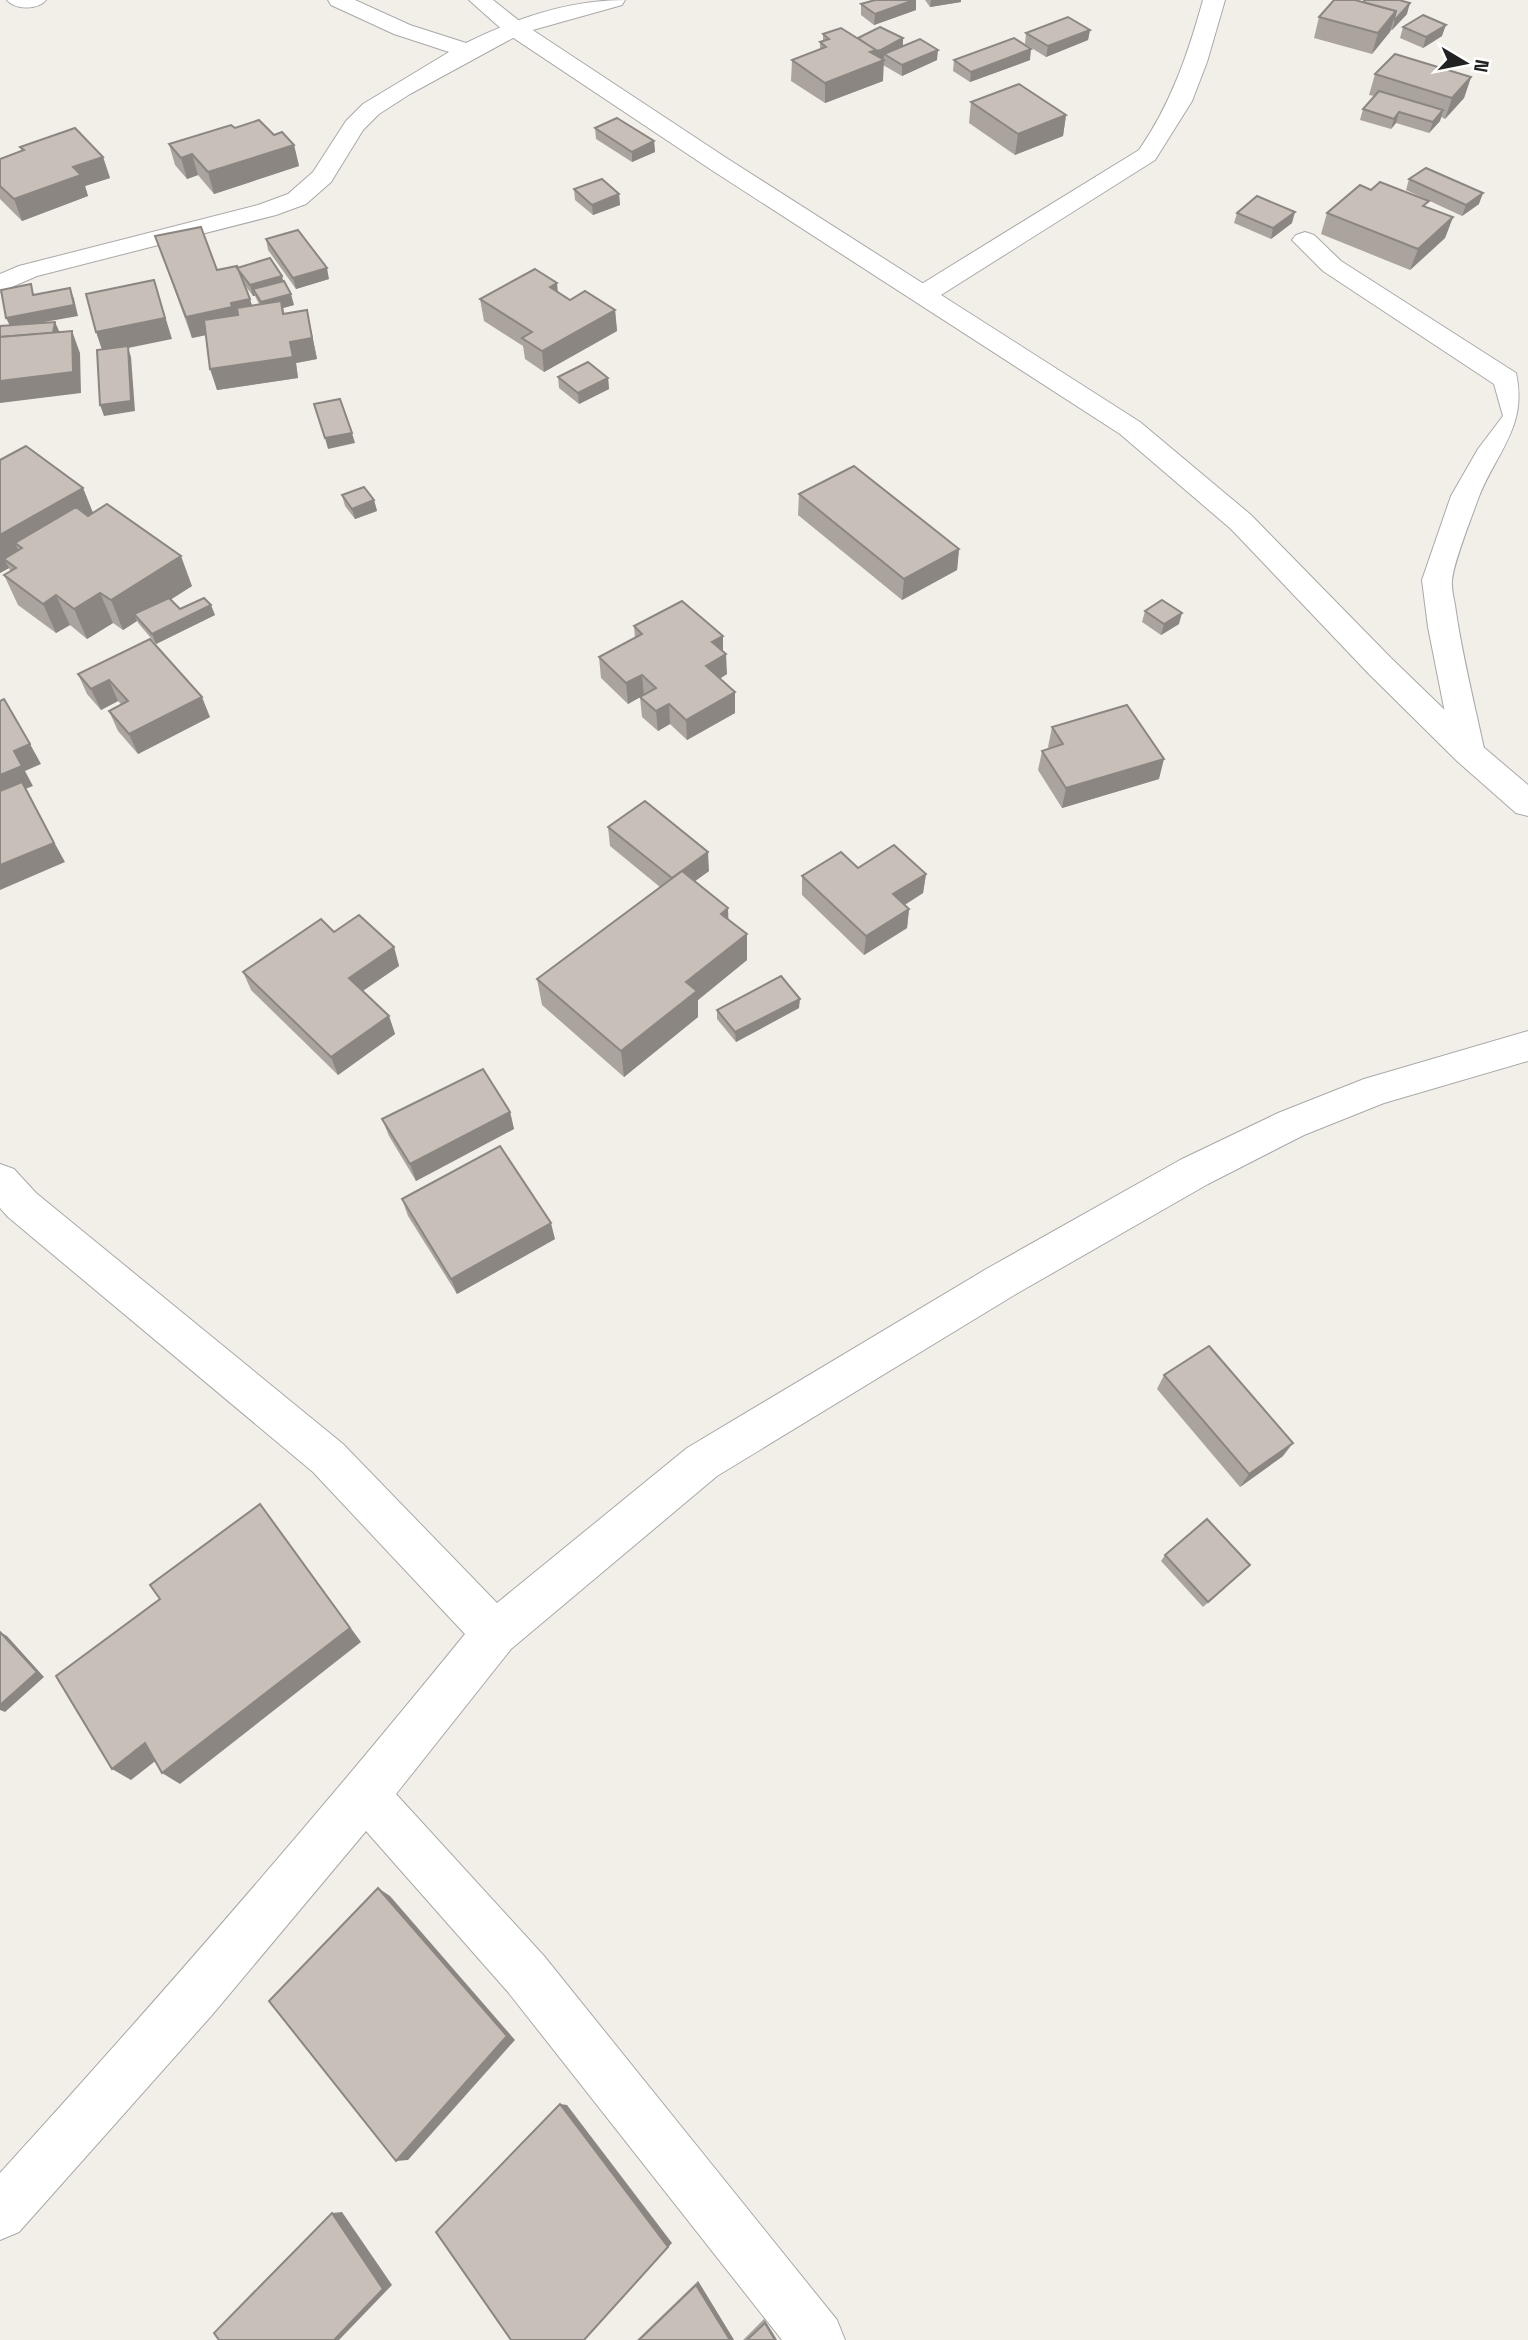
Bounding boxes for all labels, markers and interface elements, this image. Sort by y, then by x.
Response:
north arrow [1430,28,1500,98]
text: N [1468,57,1495,74]

